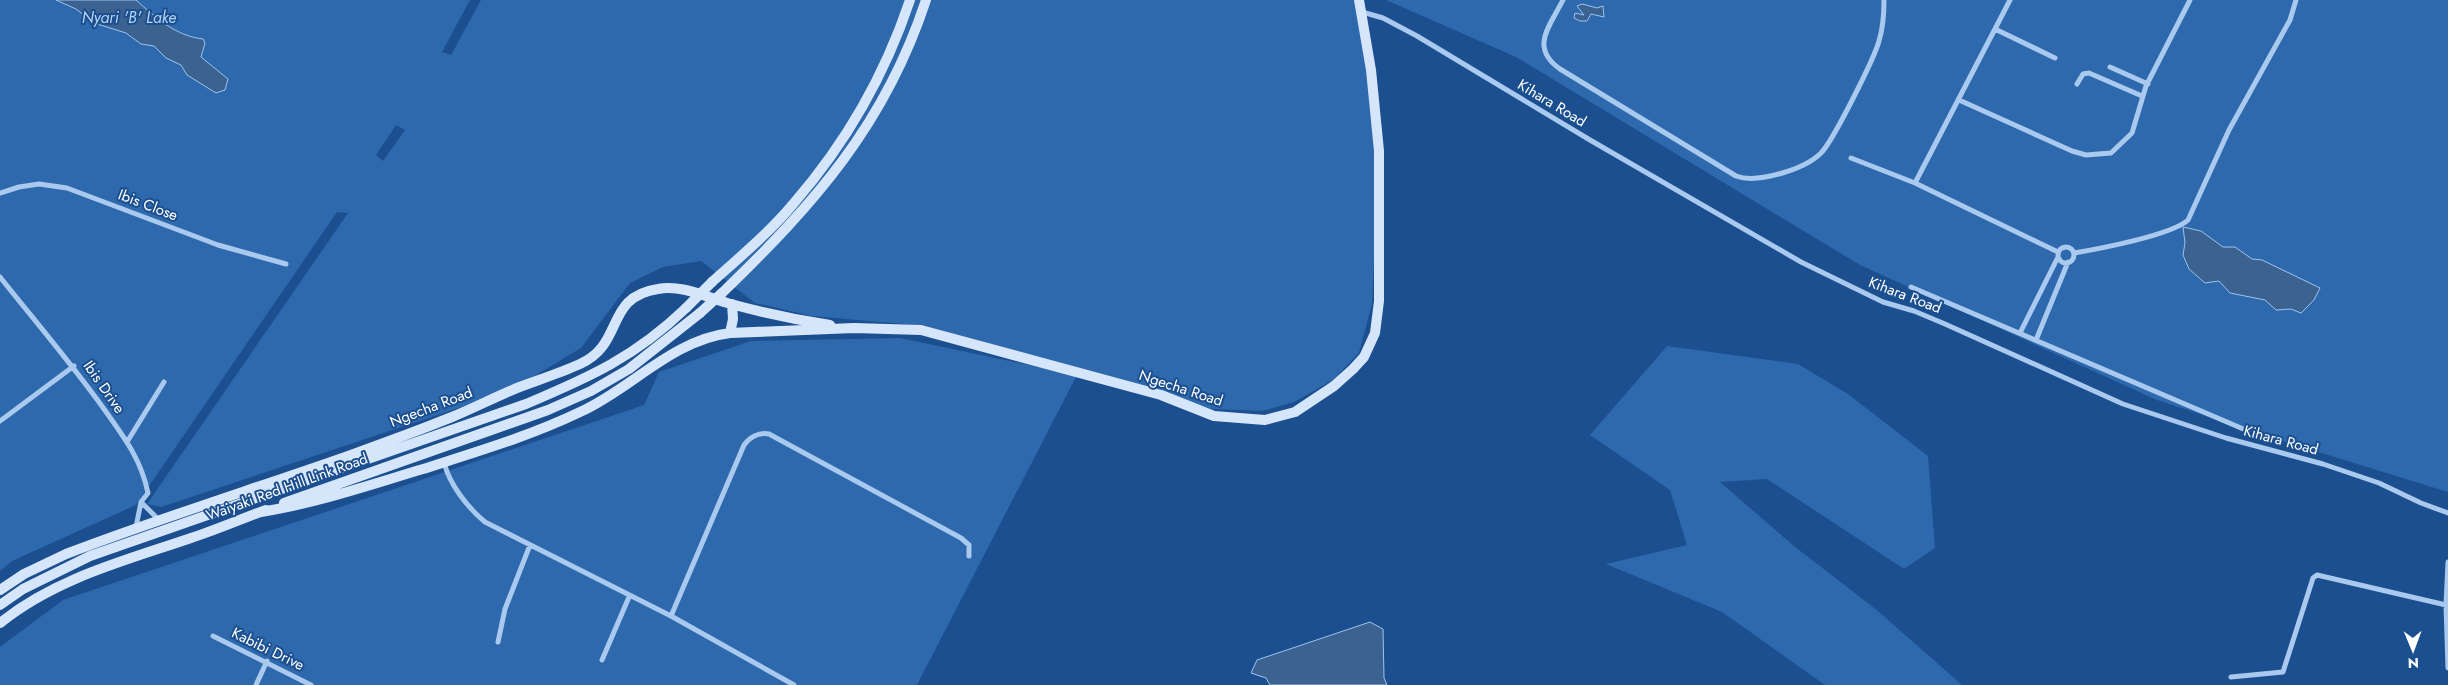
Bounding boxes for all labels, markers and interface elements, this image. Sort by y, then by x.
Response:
water label: Nyari 'B' Lake [82,6,176,29]
street label: Kihara Road [1513,74,1591,132]
street label: Ibis Close [115,184,181,227]
street label: Kihara Road [1865,271,1945,319]
street label: Ibis Drive [78,356,130,418]
street label: Ngecha Road [1136,364,1226,412]
street label: Ngecha Road [386,381,476,433]
street label: Kihara Road [2241,419,2321,461]
street label: Waiyaki Red Hill Link Road [203,448,371,526]
street label: Kabibi Drive [228,622,308,676]
north arrow [2388,625,2438,675]
text: N [2407,653,2419,673]

